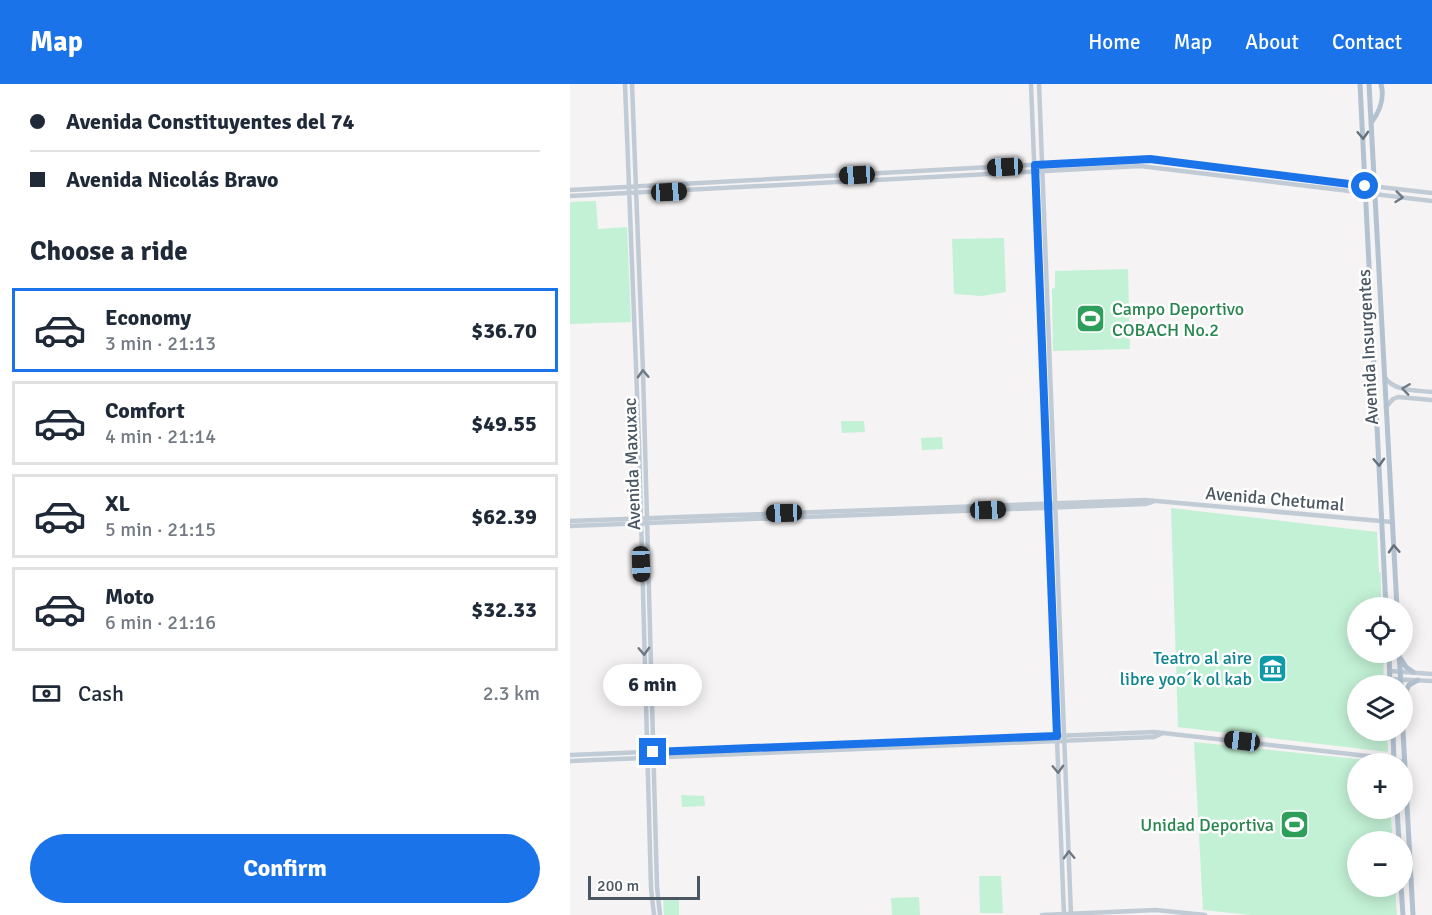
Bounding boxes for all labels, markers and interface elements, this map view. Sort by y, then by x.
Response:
text: Map [30,25,83,59]
text: Home [1088,29,1141,55]
text: Map [1174,29,1212,55]
text: About [1245,29,1299,55]
text: Contact [1332,29,1402,55]
text: Avenida Constituyentes del 74 [66,108,355,135]
one-way arrow [1356,130,1369,139]
car [987,157,1023,177]
car [839,165,875,185]
text: Avenida Nicolás Bravo [66,166,279,193]
route start [1351,172,1378,199]
car [651,182,687,202]
one-way arrow [1394,190,1403,203]
text: Choose a ride [30,235,188,268]
street label: Avenida Insurgentes [1353,269,1383,425]
place label: Campo Deportivo COBACH No.2 [1112,298,1244,341]
icon: car [33,303,87,357]
sports icon: Campo Deportivo COBACH No.2 [1075,303,1107,335]
text: Economy [105,304,191,331]
text: $36.70 [471,317,537,344]
text: 3 min · 21:13 [105,331,216,356]
one-way arrow [637,369,650,378]
one-way arrow [1401,383,1411,395]
icon: car [33,396,87,450]
text: Comfort [105,397,185,424]
street label: Avenida Maxuxac [619,397,645,531]
text: $49.55 [471,410,537,437]
text: 4 min · 21:14 [105,424,216,449]
one-way arrow [1372,457,1385,466]
street label: Avenida Chetumal [1205,482,1345,516]
icon: car [33,489,87,543]
text: XL [105,490,130,517]
car [970,500,1006,520]
text: $62.39 [471,503,537,530]
car [766,503,802,523]
text: 5 min · 21:15 [105,517,216,542]
one-way arrow [1387,545,1400,554]
car [631,546,651,582]
icon: car [33,582,87,636]
text: Moto [105,583,154,610]
text: $32.33 [471,596,537,623]
map controls [1347,597,1413,897]
button: locate [1347,597,1413,663]
text: 6 min · 21:16 [105,610,216,635]
one-way arrow [637,647,650,656]
place label: Teatro al aire libre yoo´k ol kab [1120,647,1252,690]
museum icon: Teatro al aire libre yoo´k ol kab [1257,652,1289,684]
callout: 6 min [604,665,702,707]
text: 6 min [628,672,677,697]
button: layers [1347,675,1413,741]
icon: cash [30,677,63,710]
text: Cash [78,680,124,707]
text: 2.3 km [483,681,540,706]
car [1223,730,1261,752]
route end [639,738,666,765]
button: + [1347,753,1413,819]
one-way arrow [1052,765,1065,774]
sports icon: Unidad Deportiva [1279,809,1311,841]
place label: Unidad Deportiva [1140,814,1274,836]
button: − [1347,831,1413,897]
button: Confirm [30,834,540,903]
one-way arrow [1063,851,1075,860]
scale bar [588,873,700,900]
text: 200 m [597,876,639,896]

